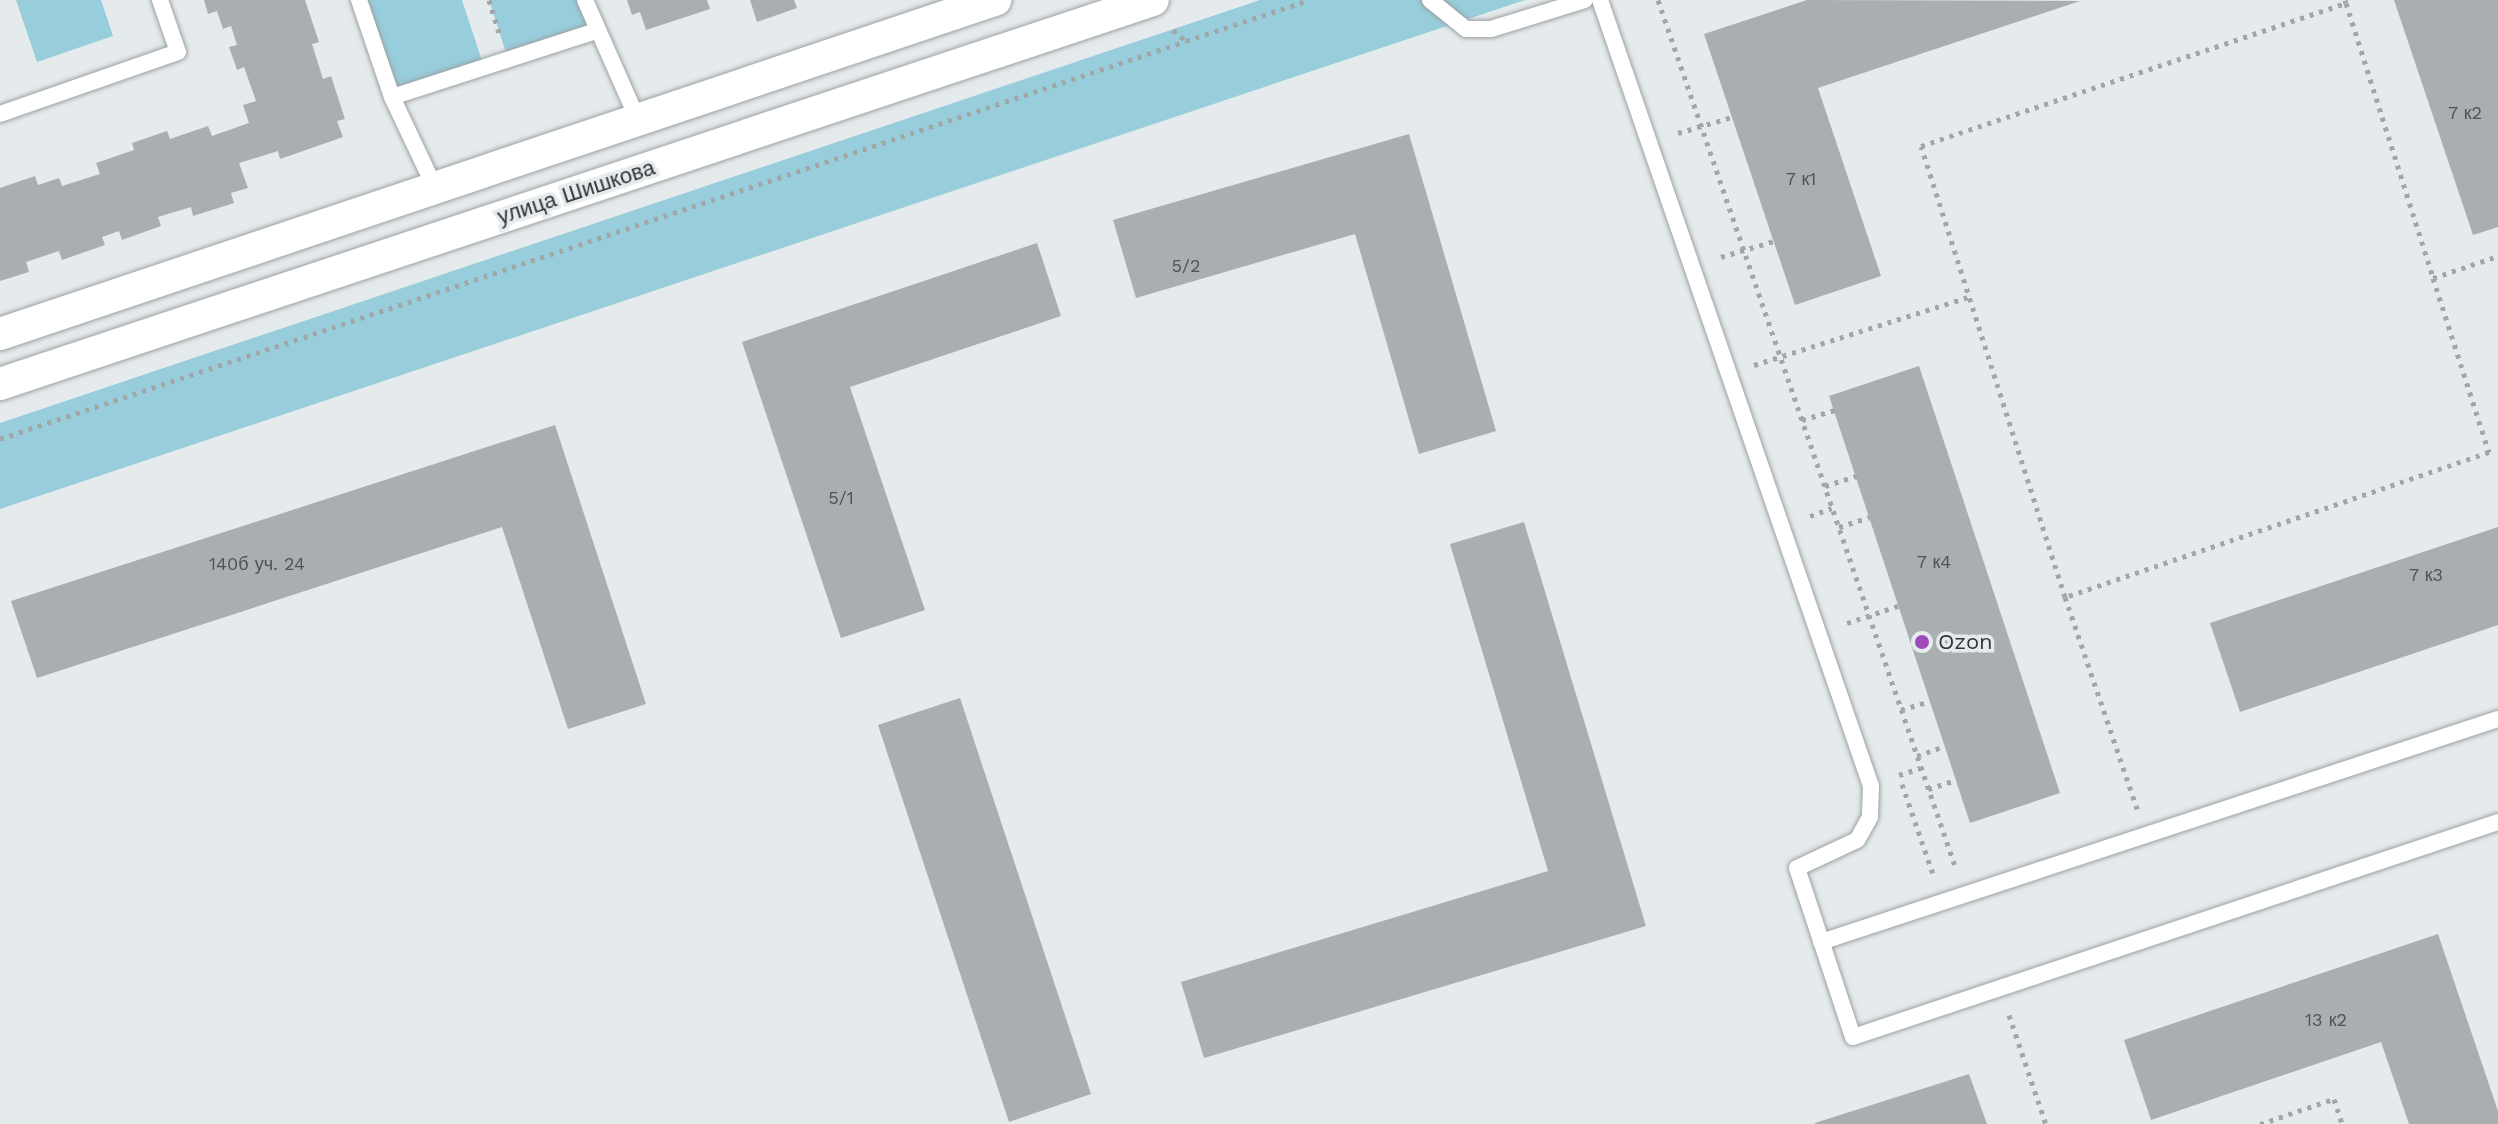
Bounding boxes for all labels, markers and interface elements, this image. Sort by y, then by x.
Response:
house number: 7 к2 [2448,102,2482,124]
street label: улица Шишкова [494,154,658,230]
house number: 7 к1 [1785,168,1817,190]
house number: 5/2 [1172,255,1200,277]
house number: 5/1 [828,487,854,509]
house number: 7 к4 [1916,551,1952,573]
house number: 140б уч. 24 [209,553,305,575]
house number: 7 к3 [2409,564,2443,586]
place label: Ozon [1938,629,1993,655]
marker: Ozon [1913,633,1931,651]
house number: 13 к2 [2305,1009,2347,1031]

